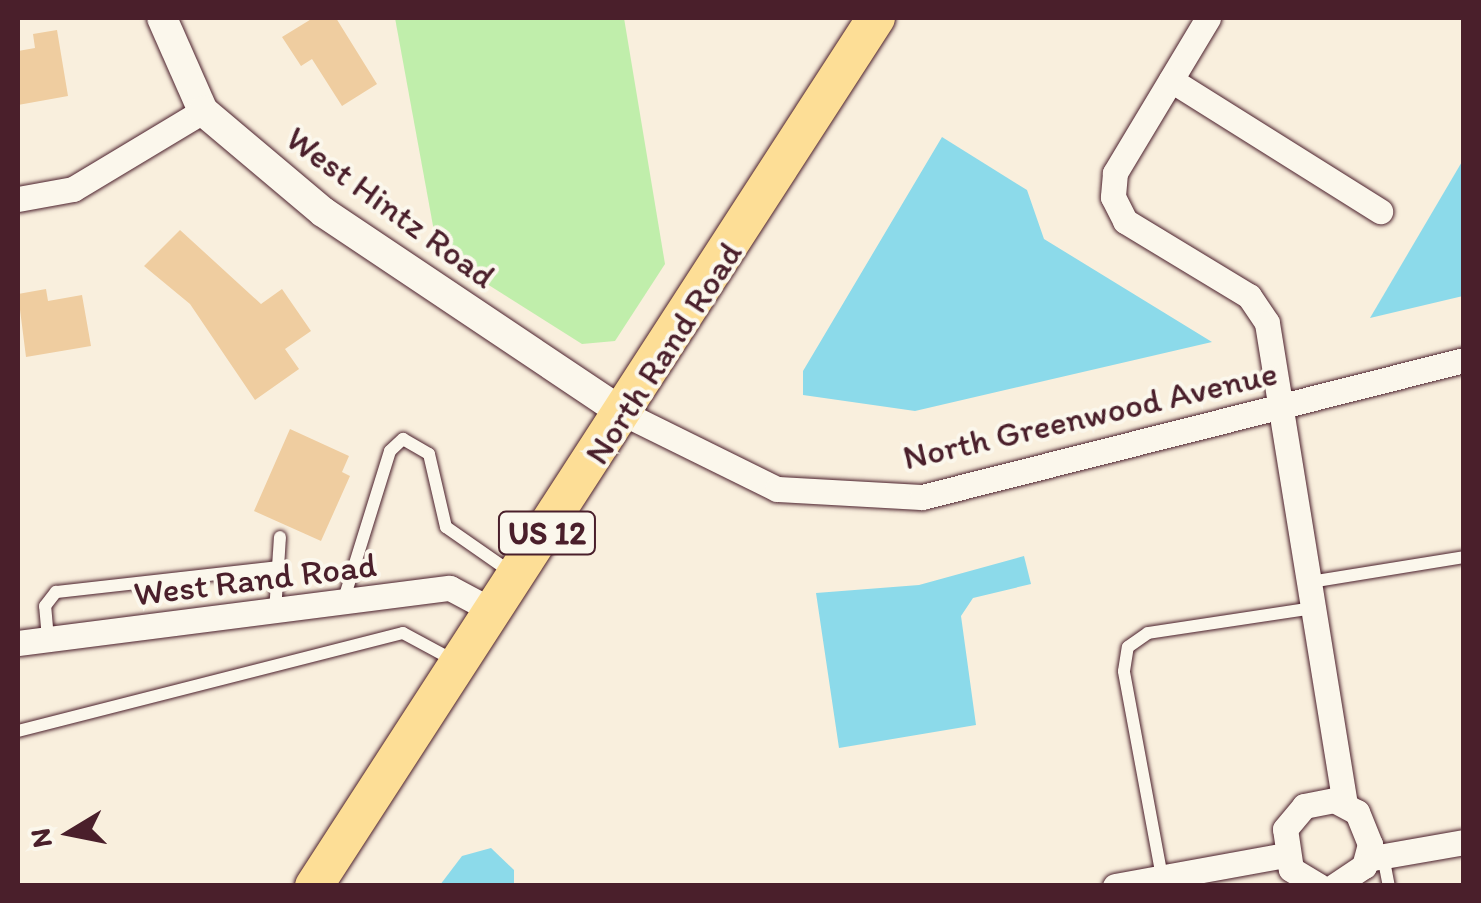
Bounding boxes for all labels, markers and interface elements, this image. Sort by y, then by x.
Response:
street label: West Hintz Road [279,117,503,297]
street label: North Rand Road [576,234,750,472]
street label: North Greenwood Avenue [900,352,1280,478]
road number: US 12 [497,506,597,560]
street label: West Rand Road [132,543,378,615]
north arrow [20,783,120,883]
text: N [22,826,59,850]

